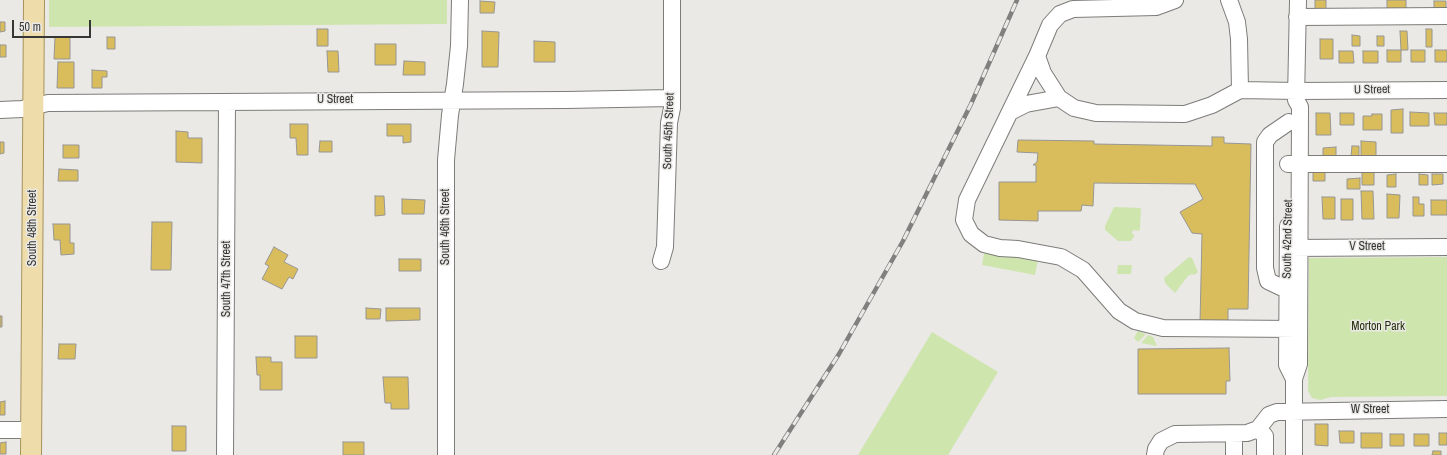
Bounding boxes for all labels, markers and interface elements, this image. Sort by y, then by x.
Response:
scale bar [14,12,93,38]
text: 50 m [19,19,41,35]
street label: U Street [1354,82,1390,98]
street label: South 45th Street [660,92,678,170]
street label: U Street [317,93,353,107]
street label: South 46th Street [439,189,453,265]
street label: South 48th Street [26,190,40,266]
street label: South 42nd Street [1280,199,1296,279]
street label: V Street [1349,240,1385,254]
street label: South 47th Street [220,241,234,317]
park label: Morton Park [1351,320,1405,334]
street label: W Street [1351,403,1389,417]

